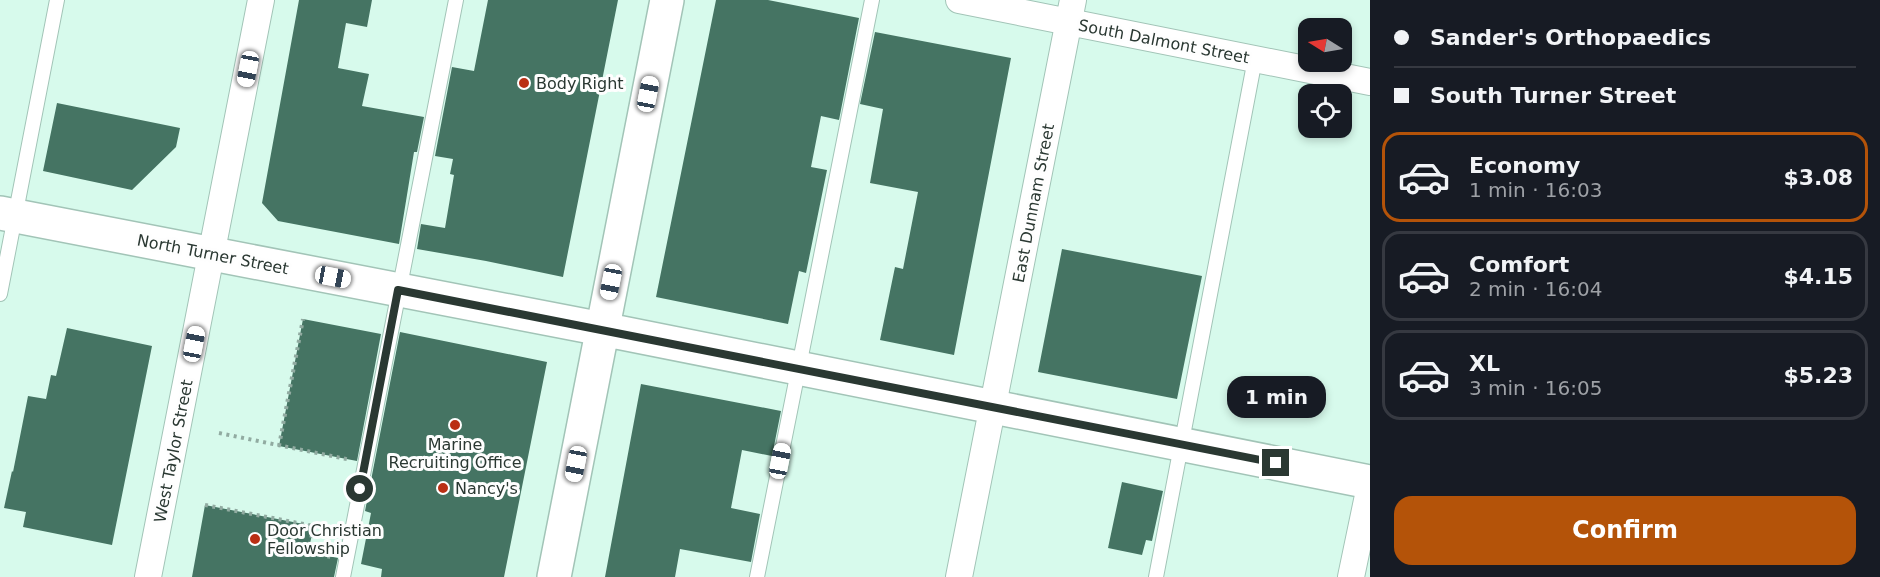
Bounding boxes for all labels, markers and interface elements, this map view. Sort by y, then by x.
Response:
street label: South Dalmont Street [1077,16,1251,67]
north arrow [1298,18,1352,72]
map controls [1298,18,1352,138]
text: Sander's Orthopaedics [1430,25,1711,50]
car [236,50,260,88]
place label: Body Right [536,74,624,93]
car [636,75,660,113]
marker: Body Right [517,76,531,90]
text: South Turner Street [1430,83,1676,108]
button: locate [1298,84,1352,138]
street label: East Dunnam Street [1009,122,1058,284]
icon: car [1397,150,1451,204]
text: Economy [1469,153,1580,178]
text: $3.08 [1783,165,1853,190]
text: 1 min · 16:03 [1469,178,1603,202]
street label: North Turner Street [136,230,290,278]
icon: car [1397,249,1451,303]
text: Comfort [1469,252,1569,277]
car [599,263,623,301]
text: $4.15 [1783,264,1853,289]
car [314,265,352,289]
text: 2 min · 16:04 [1469,277,1603,301]
car [182,325,206,363]
icon: car [1397,348,1451,402]
text: XL [1469,351,1500,376]
text: $5.23 [1783,363,1853,388]
callout: 1 min [1226,376,1326,418]
text: 3 min · 16:05 [1469,376,1603,400]
street label: West Taylor Street [150,378,197,524]
text: 1 min [1245,385,1308,409]
marker: Marine Recruiting Office [448,418,462,432]
place label: Marine Recruiting Office [388,435,522,472]
car [768,442,792,480]
car [564,445,588,483]
route end [1262,449,1289,476]
route start [346,475,373,502]
place label: Nancy's [455,479,518,498]
marker: Nancy's [436,481,450,495]
button: Confirm [1394,496,1856,565]
place label: Door Christian Fellowship [267,521,382,558]
marker: Door Christian Fellowship [248,532,262,546]

